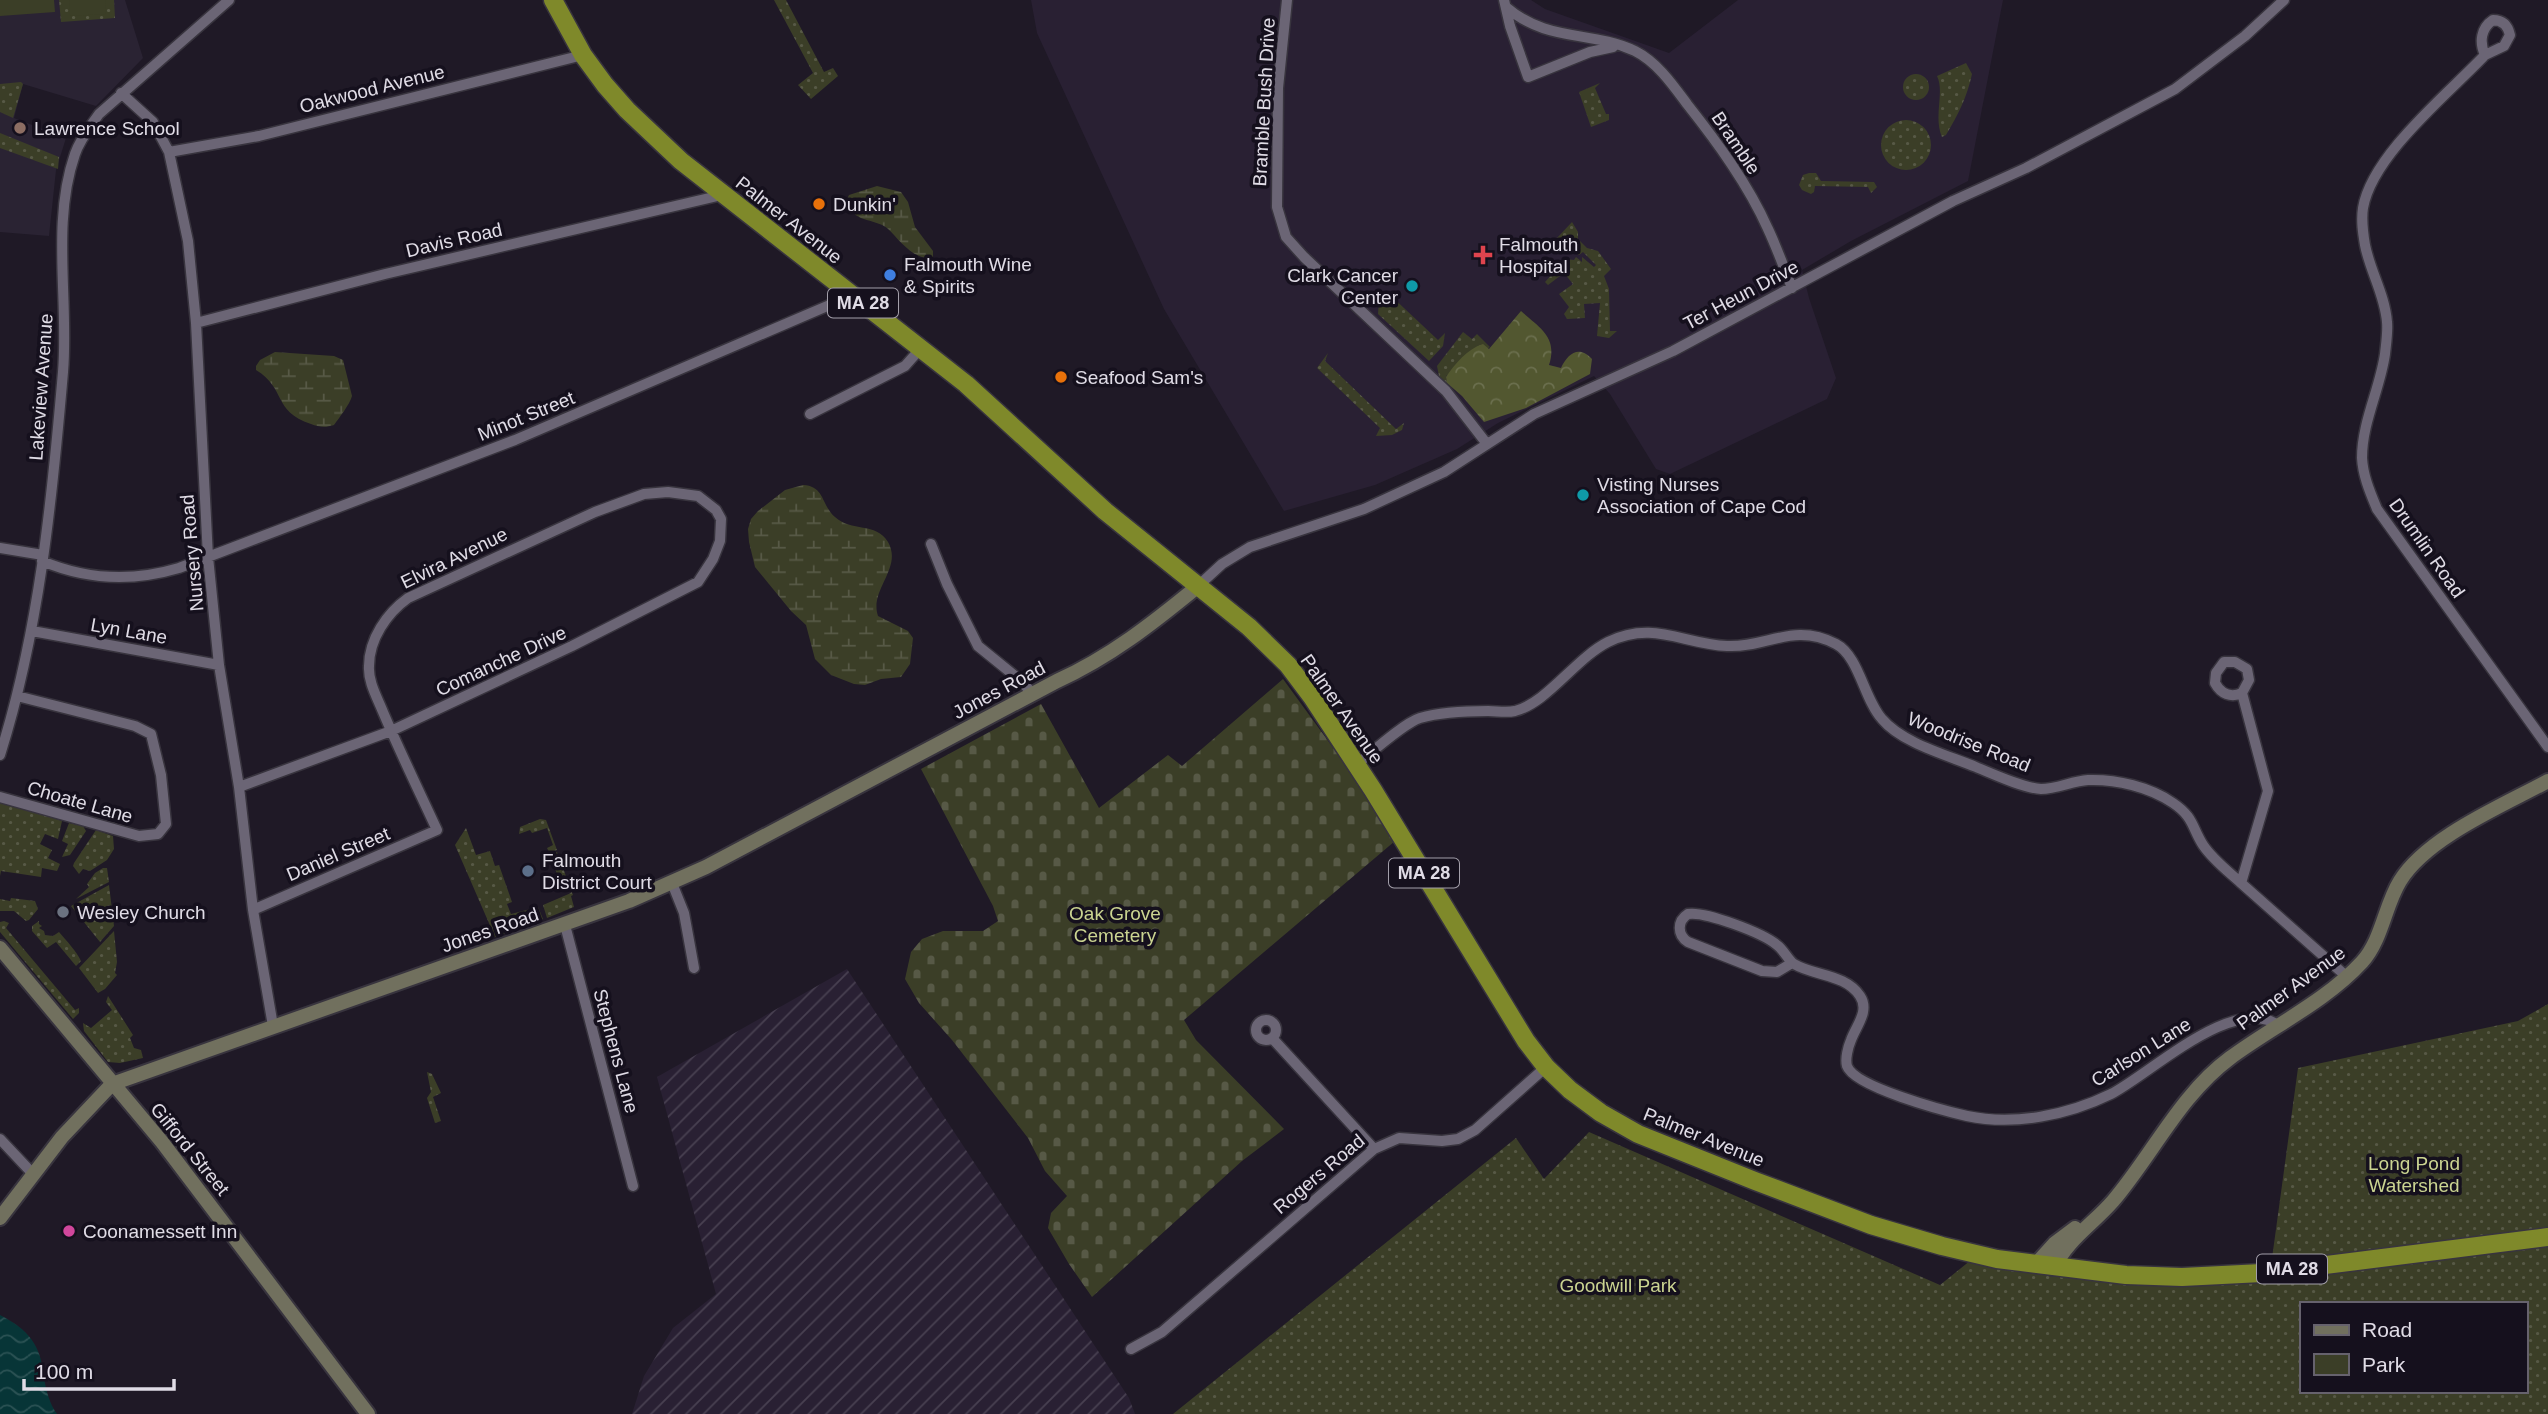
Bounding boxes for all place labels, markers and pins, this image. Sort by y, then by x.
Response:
place label: Lawrence School [34,118,180,139]
marker: Lawrence School [12,120,28,136]
place label: Dunkin' [833,194,896,215]
marker: Dunkin' [811,196,827,212]
place label: Falmouth Hospital [1499,234,1578,277]
marker: Falmouth Hospital [1473,245,1493,265]
place label: Falmouth Wine & Spirits [904,254,1032,297]
place label: Clark Cancer Center [1287,265,1399,308]
marker: Falmouth Wine & Spirits [882,267,898,283]
marker: Clark Cancer Center [1404,278,1420,294]
place label: Seafood Sam's [1075,367,1203,388]
marker: Seafood Sam's [1053,369,1069,385]
place label: Visting Nurses Association of Cape Cod [1597,474,1806,517]
marker: Visting Nurses Association of Cape Cod [1575,487,1591,503]
place label: Falmouth District Court [542,850,653,893]
marker: Falmouth District Court [520,863,536,879]
place label: Wesley Church [77,902,205,923]
marker: Wesley Church [55,904,71,920]
place label: Coonamessett Inn [83,1221,237,1242]
marker: Coonamessett Inn [61,1223,77,1239]

